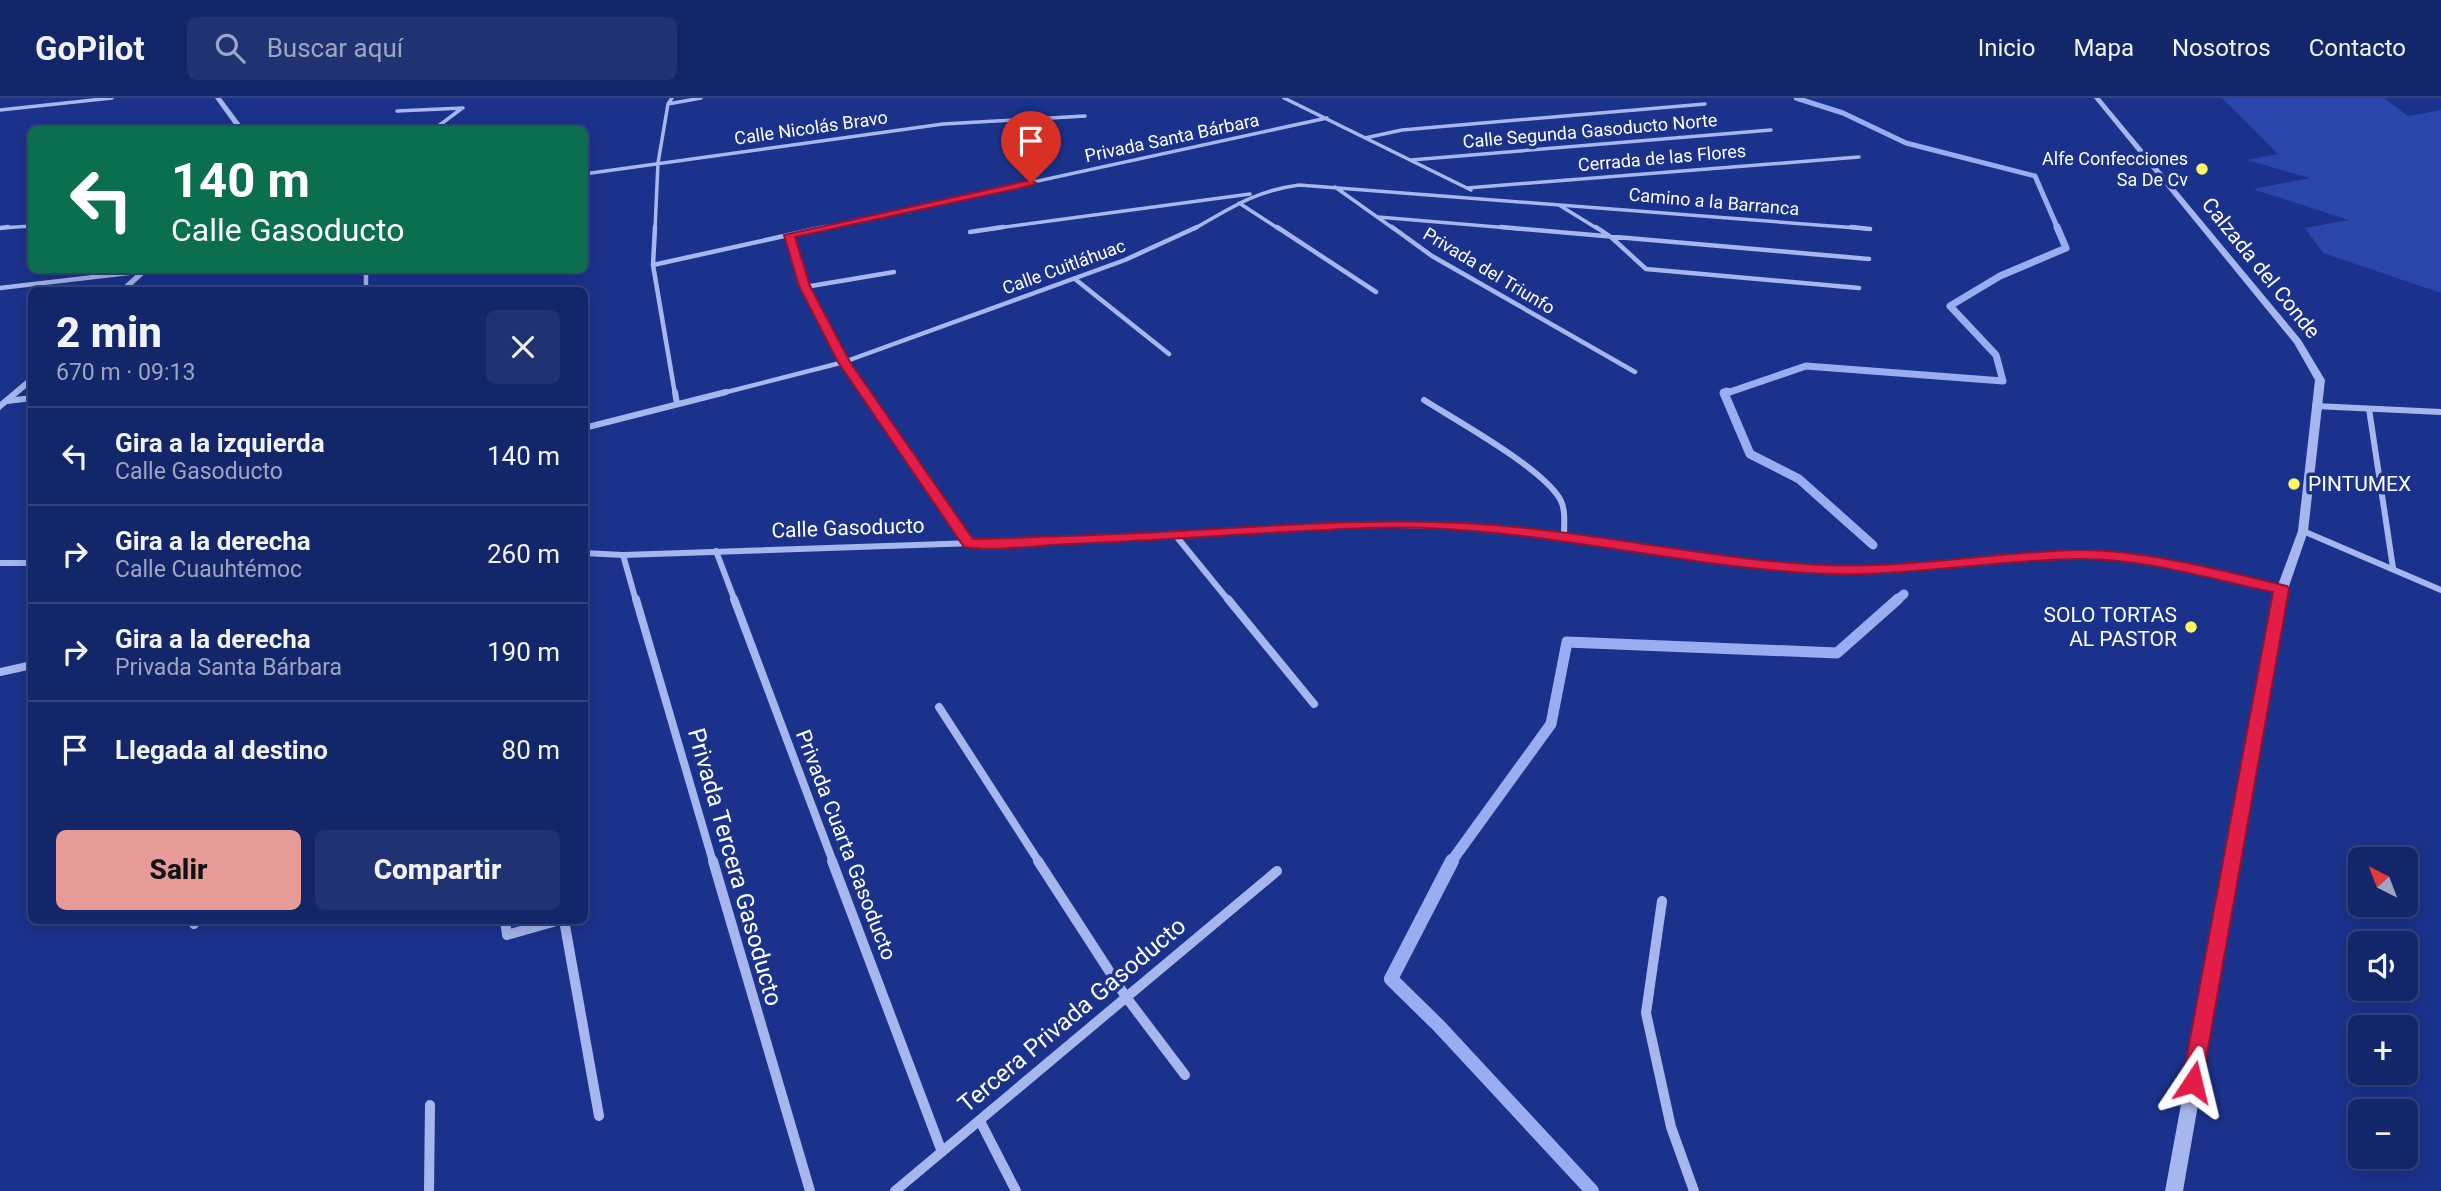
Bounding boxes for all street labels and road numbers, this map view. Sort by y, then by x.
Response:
street label: Calle Nicolás Bravo [733,106,889,149]
street label: Privada Santa Bárbara [1083,109,1261,166]
street label: Calle Segunda Gasoducto Norte [1462,109,1718,152]
street label: Cerrada de las Flores [1577,140,1747,175]
street label: Camino a la Barranca [1628,184,1800,219]
street label: Calzada del Conde [2197,193,2325,343]
street label: Privada del Triunfo [1420,223,1559,318]
street label: Calle Cuitláhuac [999,235,1128,299]
street label: Calle Gasoducto [771,513,925,543]
street label: Privada Tercera Gasoducto [682,725,788,1009]
street label: Privada Cuarta Gasoducto [791,726,901,964]
street label: Tercera Privada Gasoducto [953,912,1191,1118]

